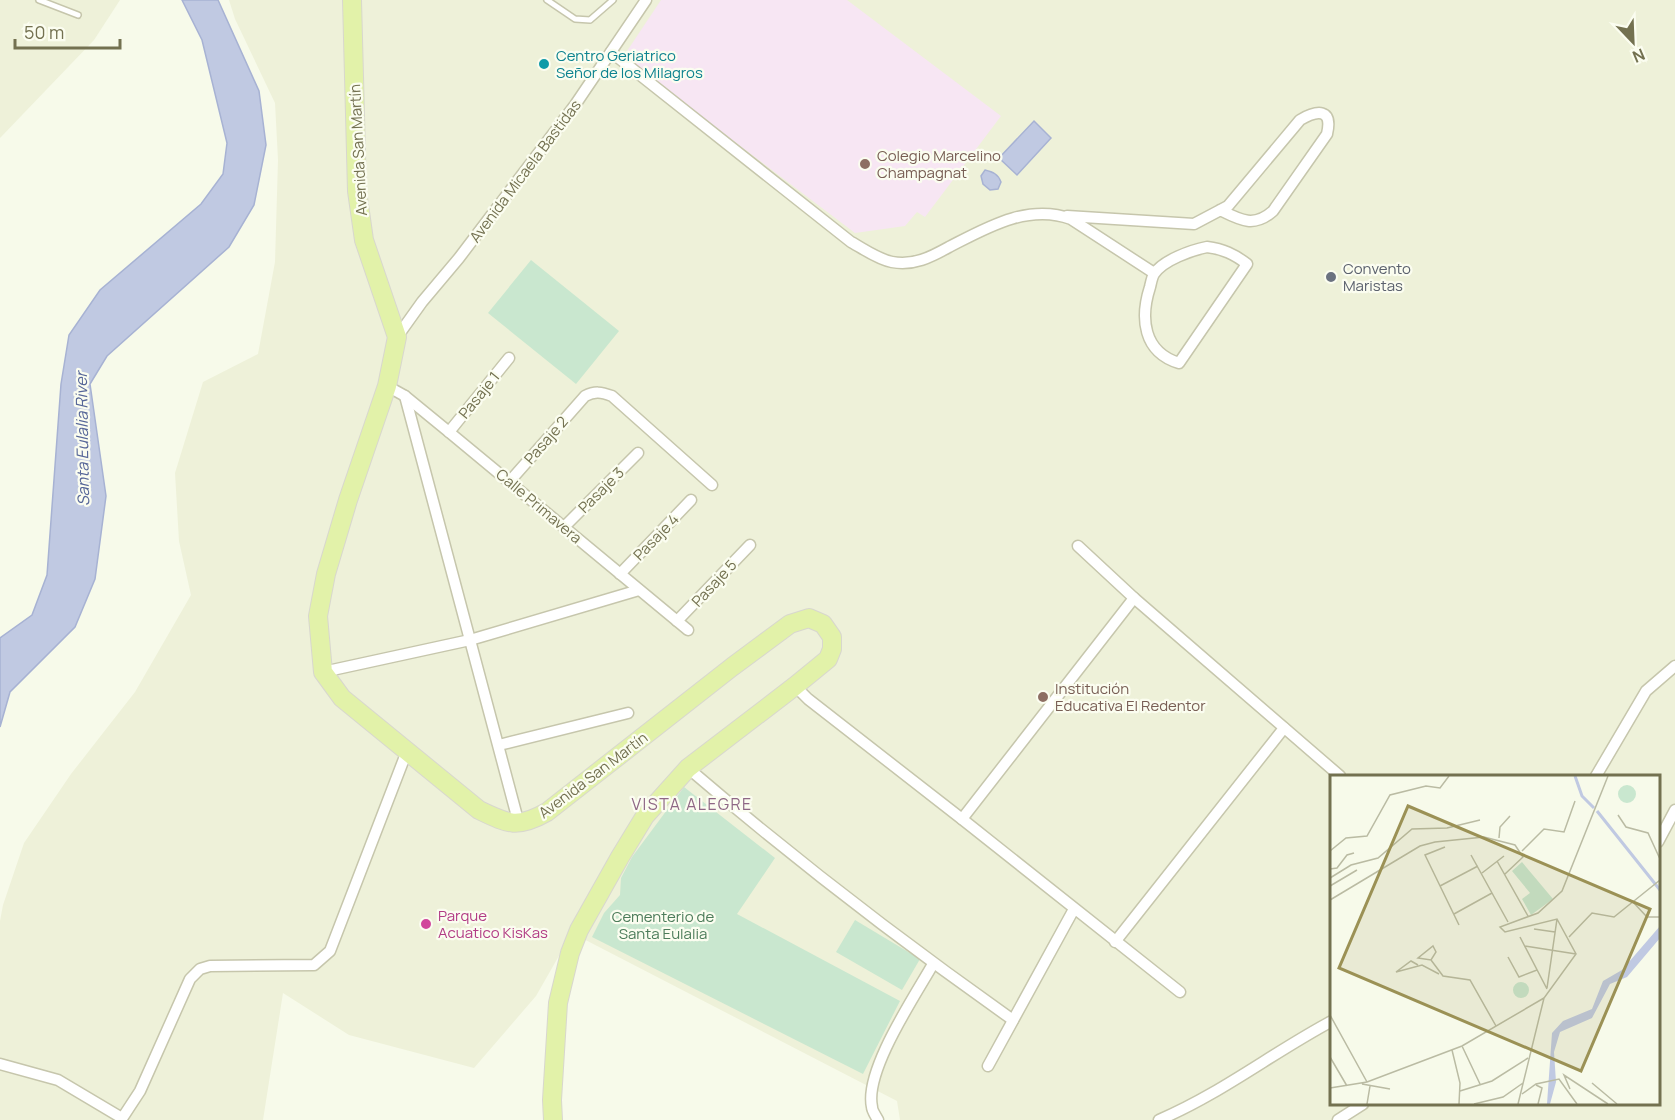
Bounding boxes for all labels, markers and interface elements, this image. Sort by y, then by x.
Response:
scale bar [15,12,120,50]
north arrow [1603,12,1663,72]
text: 50 m [24,20,64,44]
text: N [1629,43,1648,68]
place label: Centro Geriatrico Señor de los Milagros [556,45,703,83]
marker: Centro Geriatrico Señor de los Milagros [537,57,551,71]
street label: Avenida San Martín [344,84,372,216]
street label: Avenida Micaela Bastidas [464,95,586,247]
place label: Colegio Marcelino Champagnat [877,145,1001,183]
marker: Colegio Marcelino Champagnat [858,157,872,171]
place label: Convento Maristas [1343,258,1411,296]
marker: Convento Maristas [1324,270,1338,284]
street label: Pasaje 1 [454,367,504,423]
water label: Santa Eulalia River [70,369,94,506]
street label: Pasaje 2 [519,411,573,469]
street label: Pasaje 3 [573,462,629,518]
street label: Calle Primavera [492,464,586,548]
street label: Pasaje 4 [628,509,684,565]
street label: Pasaje 5 [687,555,741,611]
place label: Institución Educativa El Redentor [1055,678,1206,716]
marker: Institución Educativa El Redentor [1036,690,1050,704]
street label: Avenida San Martín [534,727,652,823]
inset map [1330,775,1660,1105]
district label: VISTA ALEGRE [631,793,753,815]
place label: Parque Acuatico KisKas [438,905,548,943]
park label: Cementerio de Santa Eulalia [612,906,714,944]
marker: Parque Acuatico KisKas [419,917,433,931]

